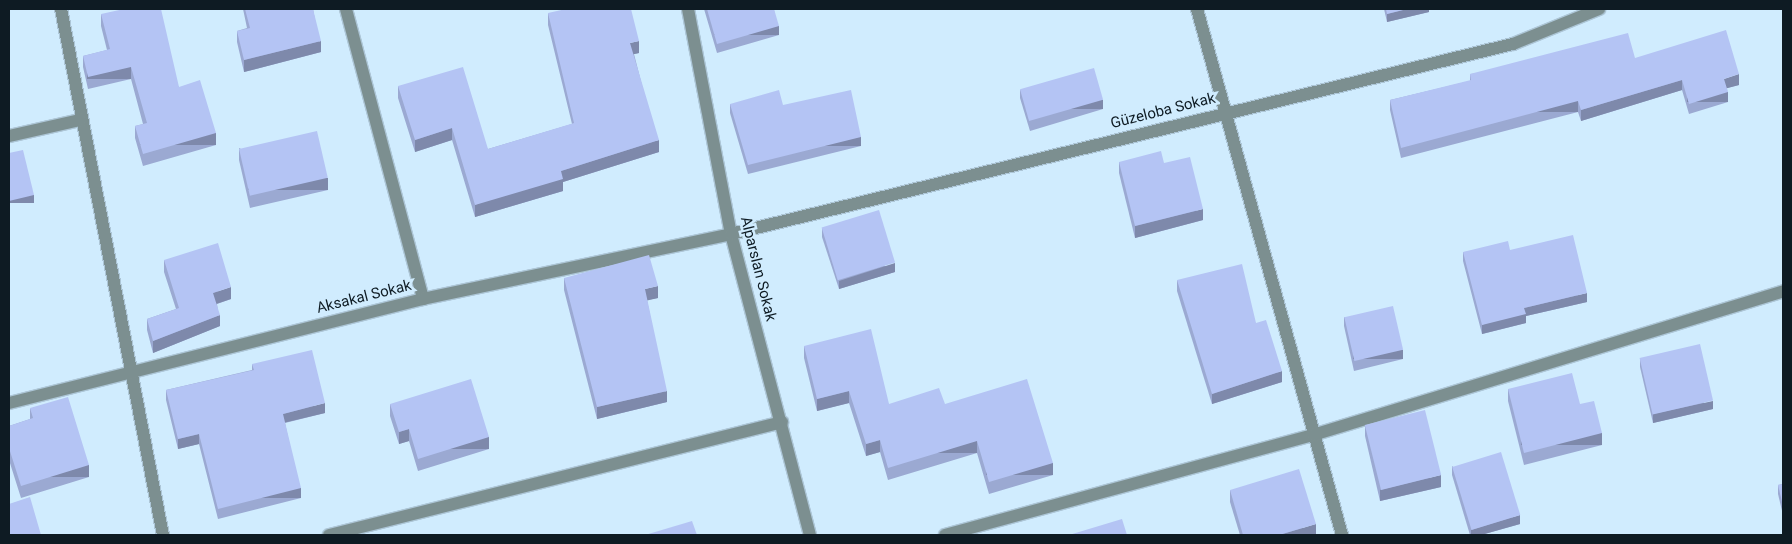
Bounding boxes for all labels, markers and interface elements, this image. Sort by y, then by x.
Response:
street label: Güzeloba Sokak [1109,89,1217,133]
street label: Alparslan Sokak [736,215,780,323]
street label: Aksakal Sokak [315,277,413,317]

